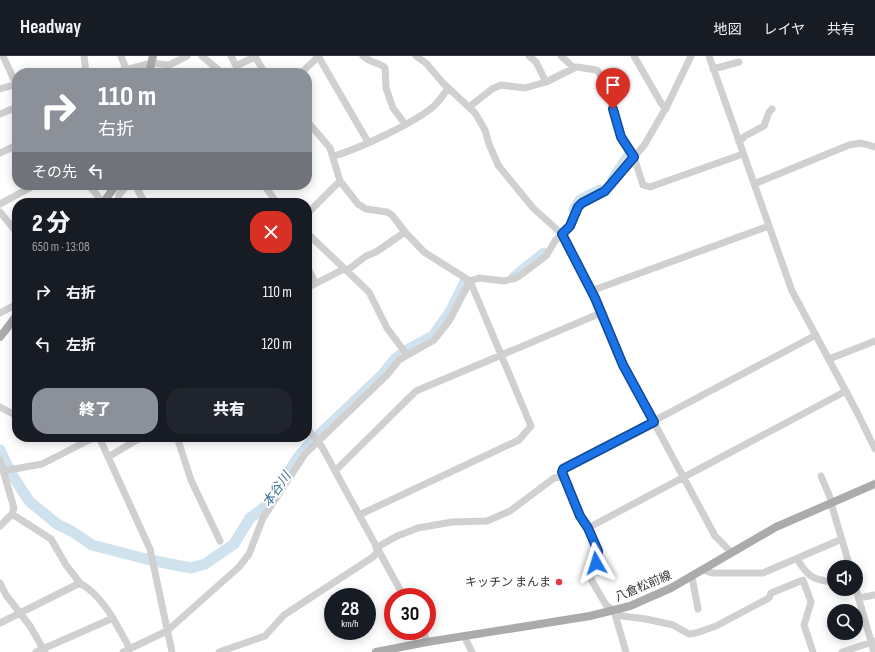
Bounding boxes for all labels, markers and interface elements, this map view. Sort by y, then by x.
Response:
text: Headway [20,16,81,39]
text: 地図 [713,21,741,38]
text: レイヤ [763,21,805,38]
text: 共有 [827,21,855,38]
pin [596,68,630,109]
icon: arrive [602,74,624,96]
text: 110 m [98,80,156,113]
icon: right [32,84,84,136]
text: 右折 [98,119,134,140]
icon: left [85,160,107,182]
text: その先 [32,163,77,182]
text: 2 分 [32,209,70,238]
button: close [250,211,292,253]
text: 650 m · 13:08 [32,239,90,255]
icon: right [32,281,54,303]
text: 110 m [263,283,292,302]
text: 右折 [66,284,96,303]
icon: left [32,333,54,355]
text: 120 m [262,335,292,354]
text: 左折 [66,336,96,355]
button: 終了 [32,388,158,434]
button: 共有 [166,388,292,434]
water label: 本谷川 [259,467,296,510]
position arrow [575,542,617,584]
map controls [827,560,863,640]
button: sound [827,560,863,596]
street label: 八倉松前線 [613,568,674,605]
place label: キッチン まんま [465,575,551,590]
marker: キッチン まんま [554,577,564,587]
speed limit sign: 30 [384,588,436,640]
text: 28 [341,597,359,621]
button: search [827,604,863,640]
text: km/h [341,618,359,630]

